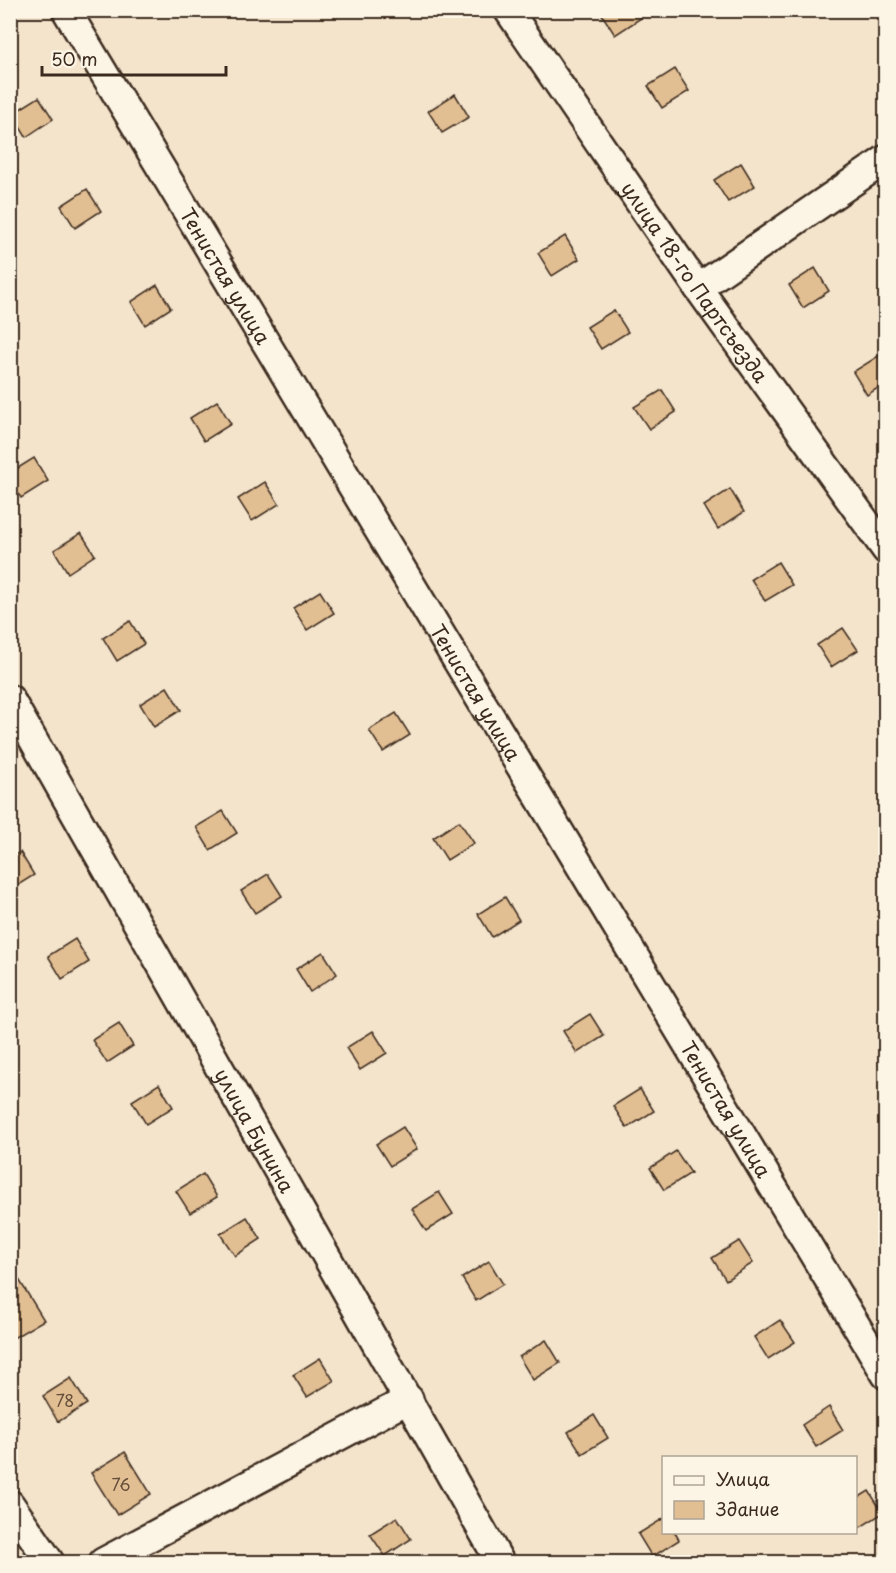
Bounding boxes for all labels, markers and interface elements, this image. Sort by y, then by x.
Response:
scale bar [42,39,226,77]
text: 50 m [51,45,98,72]
street label: улица 18-го Партсъезда [614,175,776,389]
street label: Тенистая улица [173,202,279,350]
street label: Тенистая улица [423,618,529,767]
street label: Тенистая улица [673,1035,779,1183]
street label: улица Бунина [208,1062,302,1199]
house number: 78 [56,1388,74,1412]
legend [662,1456,857,1534]
text: Улица [716,1465,770,1492]
house number: 76 [111,1472,131,1496]
text: Здание [716,1495,779,1522]

